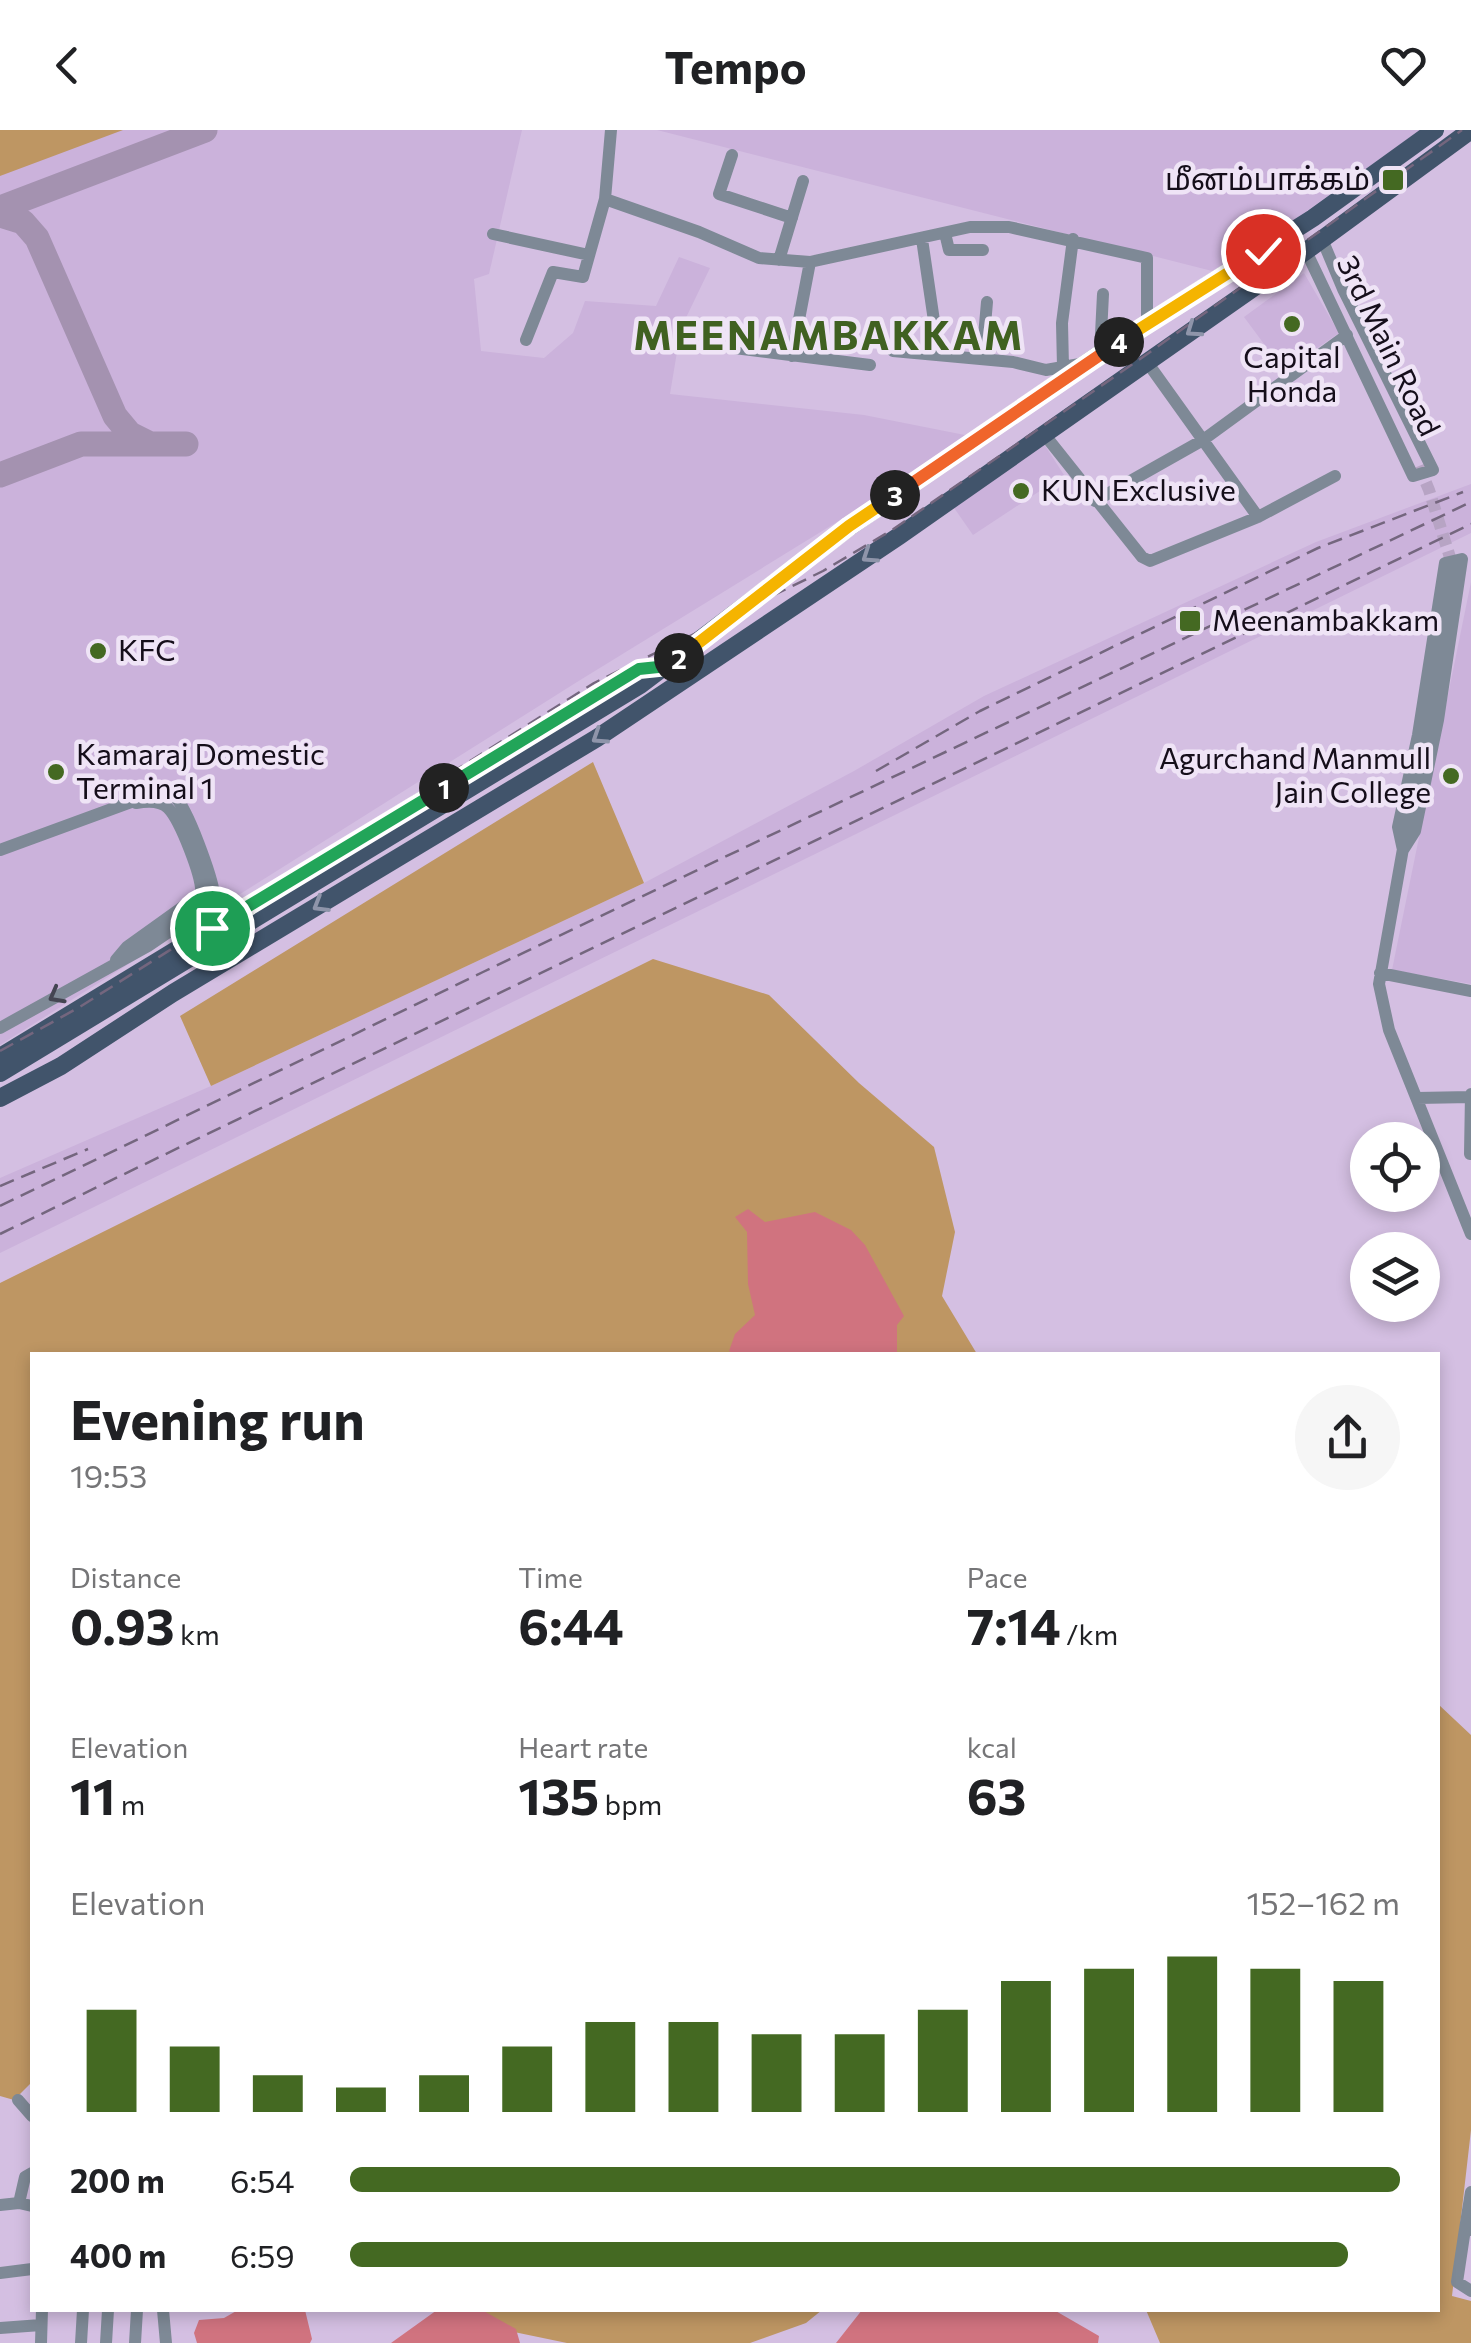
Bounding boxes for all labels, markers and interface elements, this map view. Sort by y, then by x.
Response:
icon: back [40,38,95,93]
text: Tempo [664,38,807,93]
icon: heart [1376,38,1431,93]
place label: மீனம்பாக்கம் [1165,159,1370,196]
marker: மீனம்பாக்கம் [1380,167,1406,193]
pin [1221,209,1306,294]
icon: check [1236,224,1291,279]
street label: 3rd Main Road [1331,248,1450,441]
district label: MEENAMBAKKAM [633,309,1025,358]
marker: Capital Honda [1281,313,1303,335]
pin: 4 [1094,317,1144,367]
one-way arrow [1185,318,1204,336]
text: 4 [1110,325,1128,359]
place label: Capital Honda [1243,337,1341,408]
pin: 3 [870,470,920,520]
place label: KUN Exclusive [1041,470,1236,507]
text: 3 [887,478,903,512]
marker: KUN Exclusive [1010,480,1032,502]
one-way arrow [861,544,880,562]
place label: Meenambakkam [1212,600,1439,637]
marker: Meenambakkam [1177,608,1203,634]
place label: KFC [118,630,176,667]
pin: 2 [654,633,704,683]
marker: KFC [87,640,109,662]
text: 2 [671,641,687,675]
one-way arrow [591,724,609,743]
place label: Kamaraj Domestic Terminal 1 [76,734,325,805]
place label: Agurchand Manmull Jain College [1159,738,1431,809]
marker: Kamaraj Domestic Terminal 1 [45,761,67,783]
pin: 1 [419,763,469,813]
marker: Agurchand Manmull Jain College [1440,765,1462,787]
text: 1 [438,771,450,805]
pin [170,886,255,971]
one-way arrow [313,893,331,912]
icon: arrive [185,901,240,956]
one-way arrow [49,984,67,1004]
map controls [1350,1122,1440,1322]
button: locate [1350,1122,1440,1212]
button: layers [1350,1232,1440,1322]
text: Evening run [70,1384,365,1451]
button: share [1295,1385,1400,1490]
text: 19:53 [70,1455,147,1495]
text: Distance [70,1560,181,1594]
text: Time [518,1560,583,1594]
text: Pace [967,1560,1028,1594]
text: 0.93 [70,1594,175,1655]
text: 6:44 [518,1594,624,1655]
text: 7:14 [967,1594,1061,1655]
text: km [175,1617,220,1651]
text: /km [1061,1617,1118,1651]
text: Elevation [70,1730,188,1764]
text: Heart rate [518,1730,648,1764]
text: kcal [967,1730,1017,1764]
text: 11 [70,1764,115,1825]
text: 135 [518,1764,599,1825]
text: 63 [967,1764,1026,1825]
text: m [115,1787,145,1821]
text: bpm [599,1787,662,1821]
text: Elevation [70,1882,205,1922]
text: 152–162 m [1247,1882,1400,1922]
text: 200 m [70,2160,165,2200]
text: 6:54 [230,2160,295,2200]
text: 400 m [70,2235,166,2275]
text: 6:59 [230,2235,295,2275]

